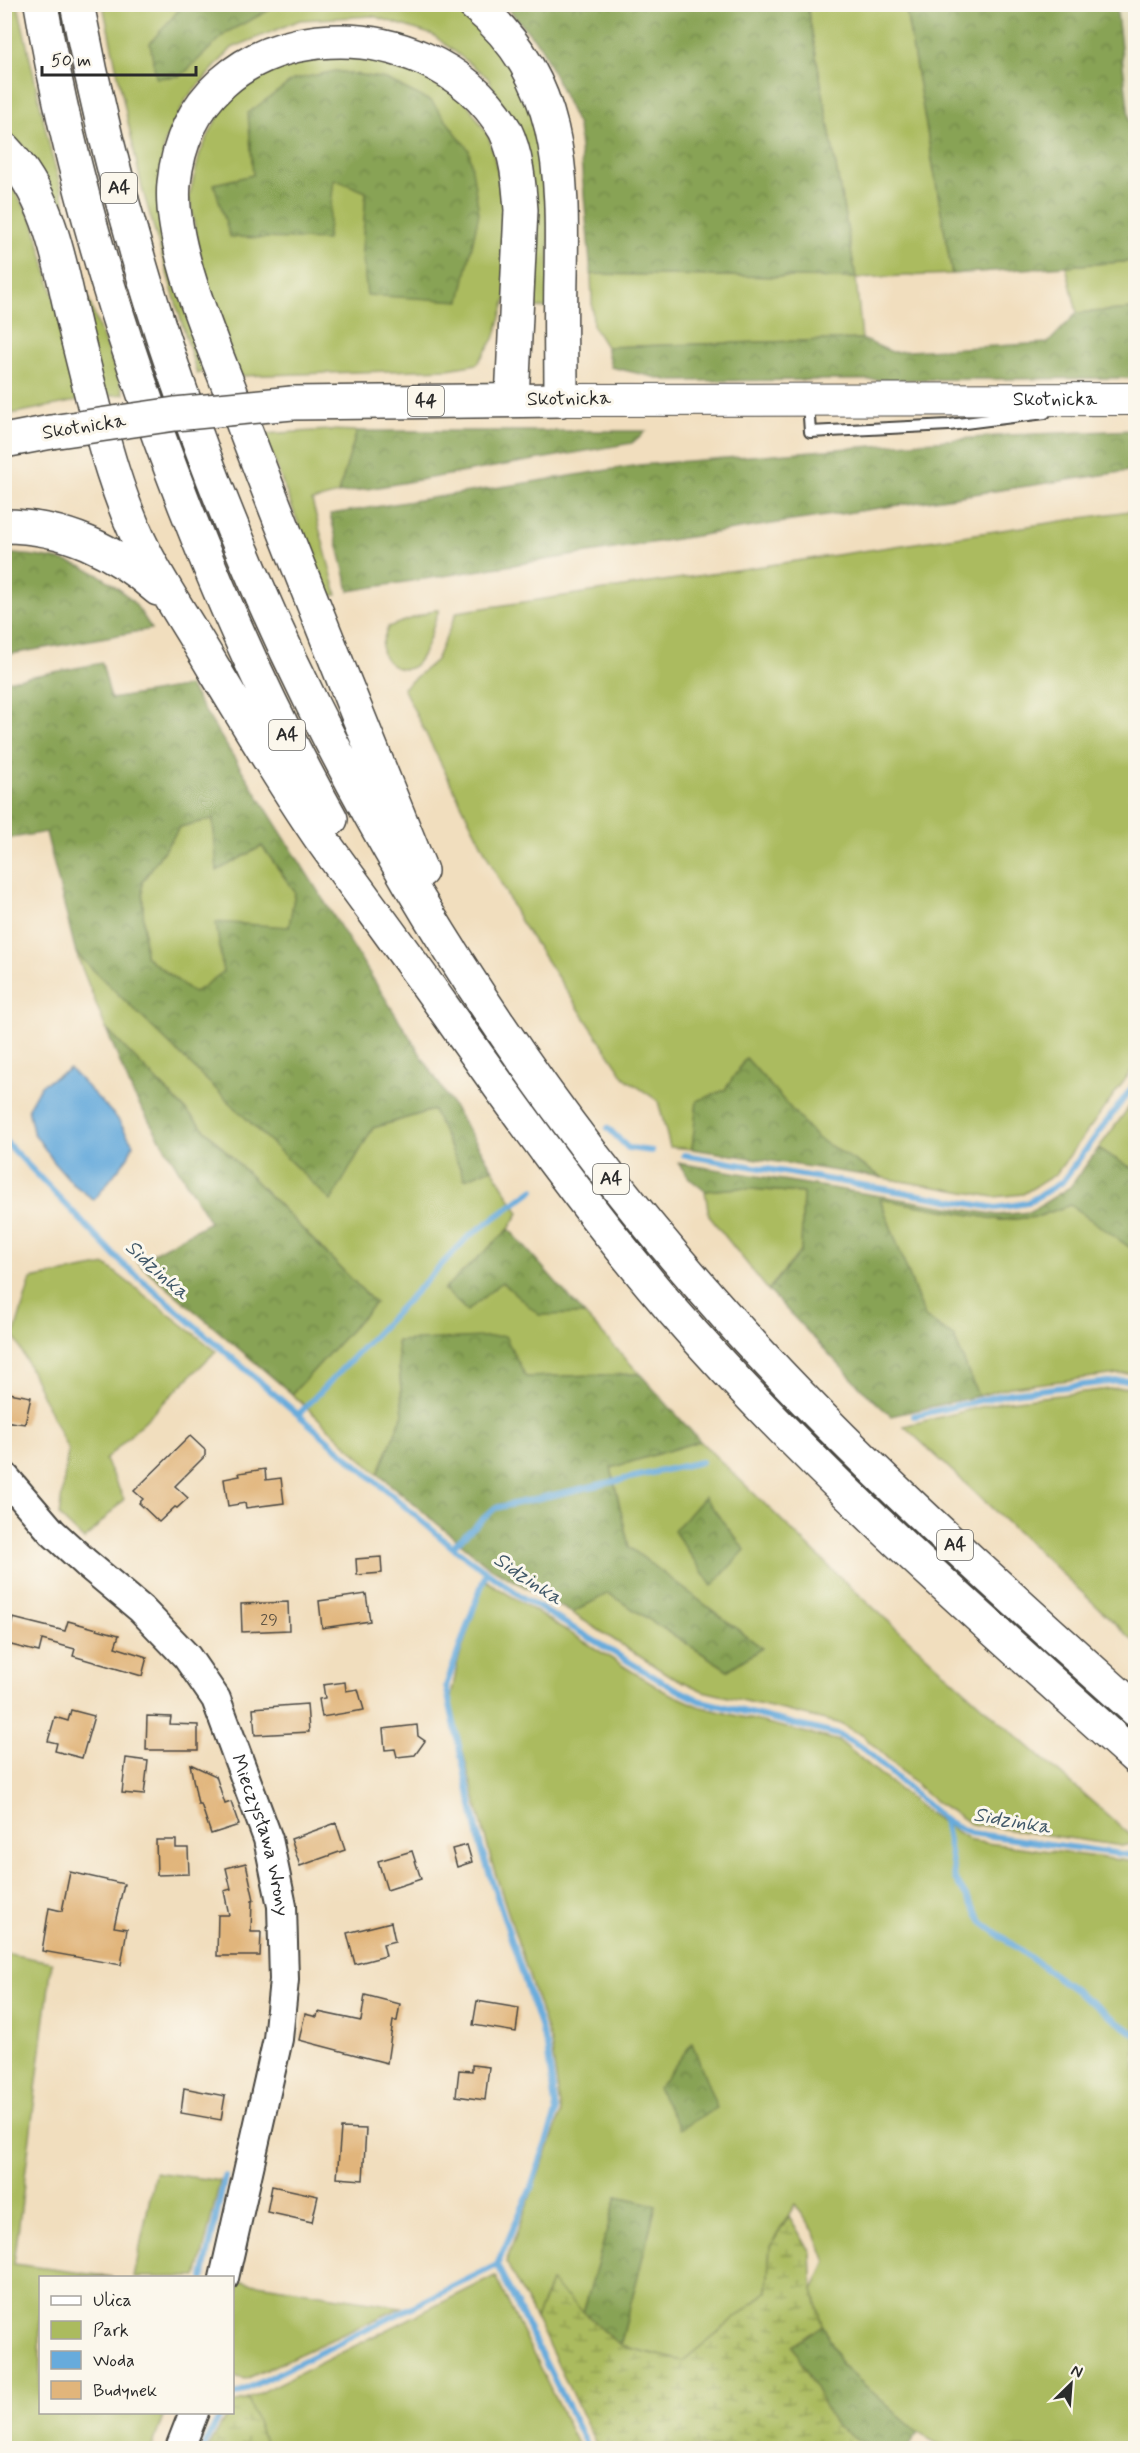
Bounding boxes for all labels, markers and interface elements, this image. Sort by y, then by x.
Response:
scale bar [42,39,196,77]
text: 50 m [51,49,91,73]
road number: A4 [101,173,137,203]
street label: Skotnicka [527,385,612,413]
road number: 44 [408,386,444,416]
street label: Skotnicka [1013,386,1098,413]
street label: Skotnicka [40,407,129,447]
road number: A4 [269,720,305,750]
road number: A4 [593,1164,629,1194]
water label: Sidzinka [119,1234,196,1307]
road number: A4 [937,1530,973,1560]
water label: Sidzinka [488,1546,569,1613]
house number: 29 [260,1610,278,1631]
street label: Mieczysława Wrony [224,1751,296,1917]
water label: Sidzinka [971,1800,1054,1842]
legend [39,2276,234,2414]
text: Ulica [93,2289,132,2313]
text: Park [93,2319,129,2343]
text: Woda [93,2349,135,2373]
north arrow [1041,2354,1101,2414]
text: N [1067,2360,1086,2384]
text: Budynek [93,2379,157,2403]

